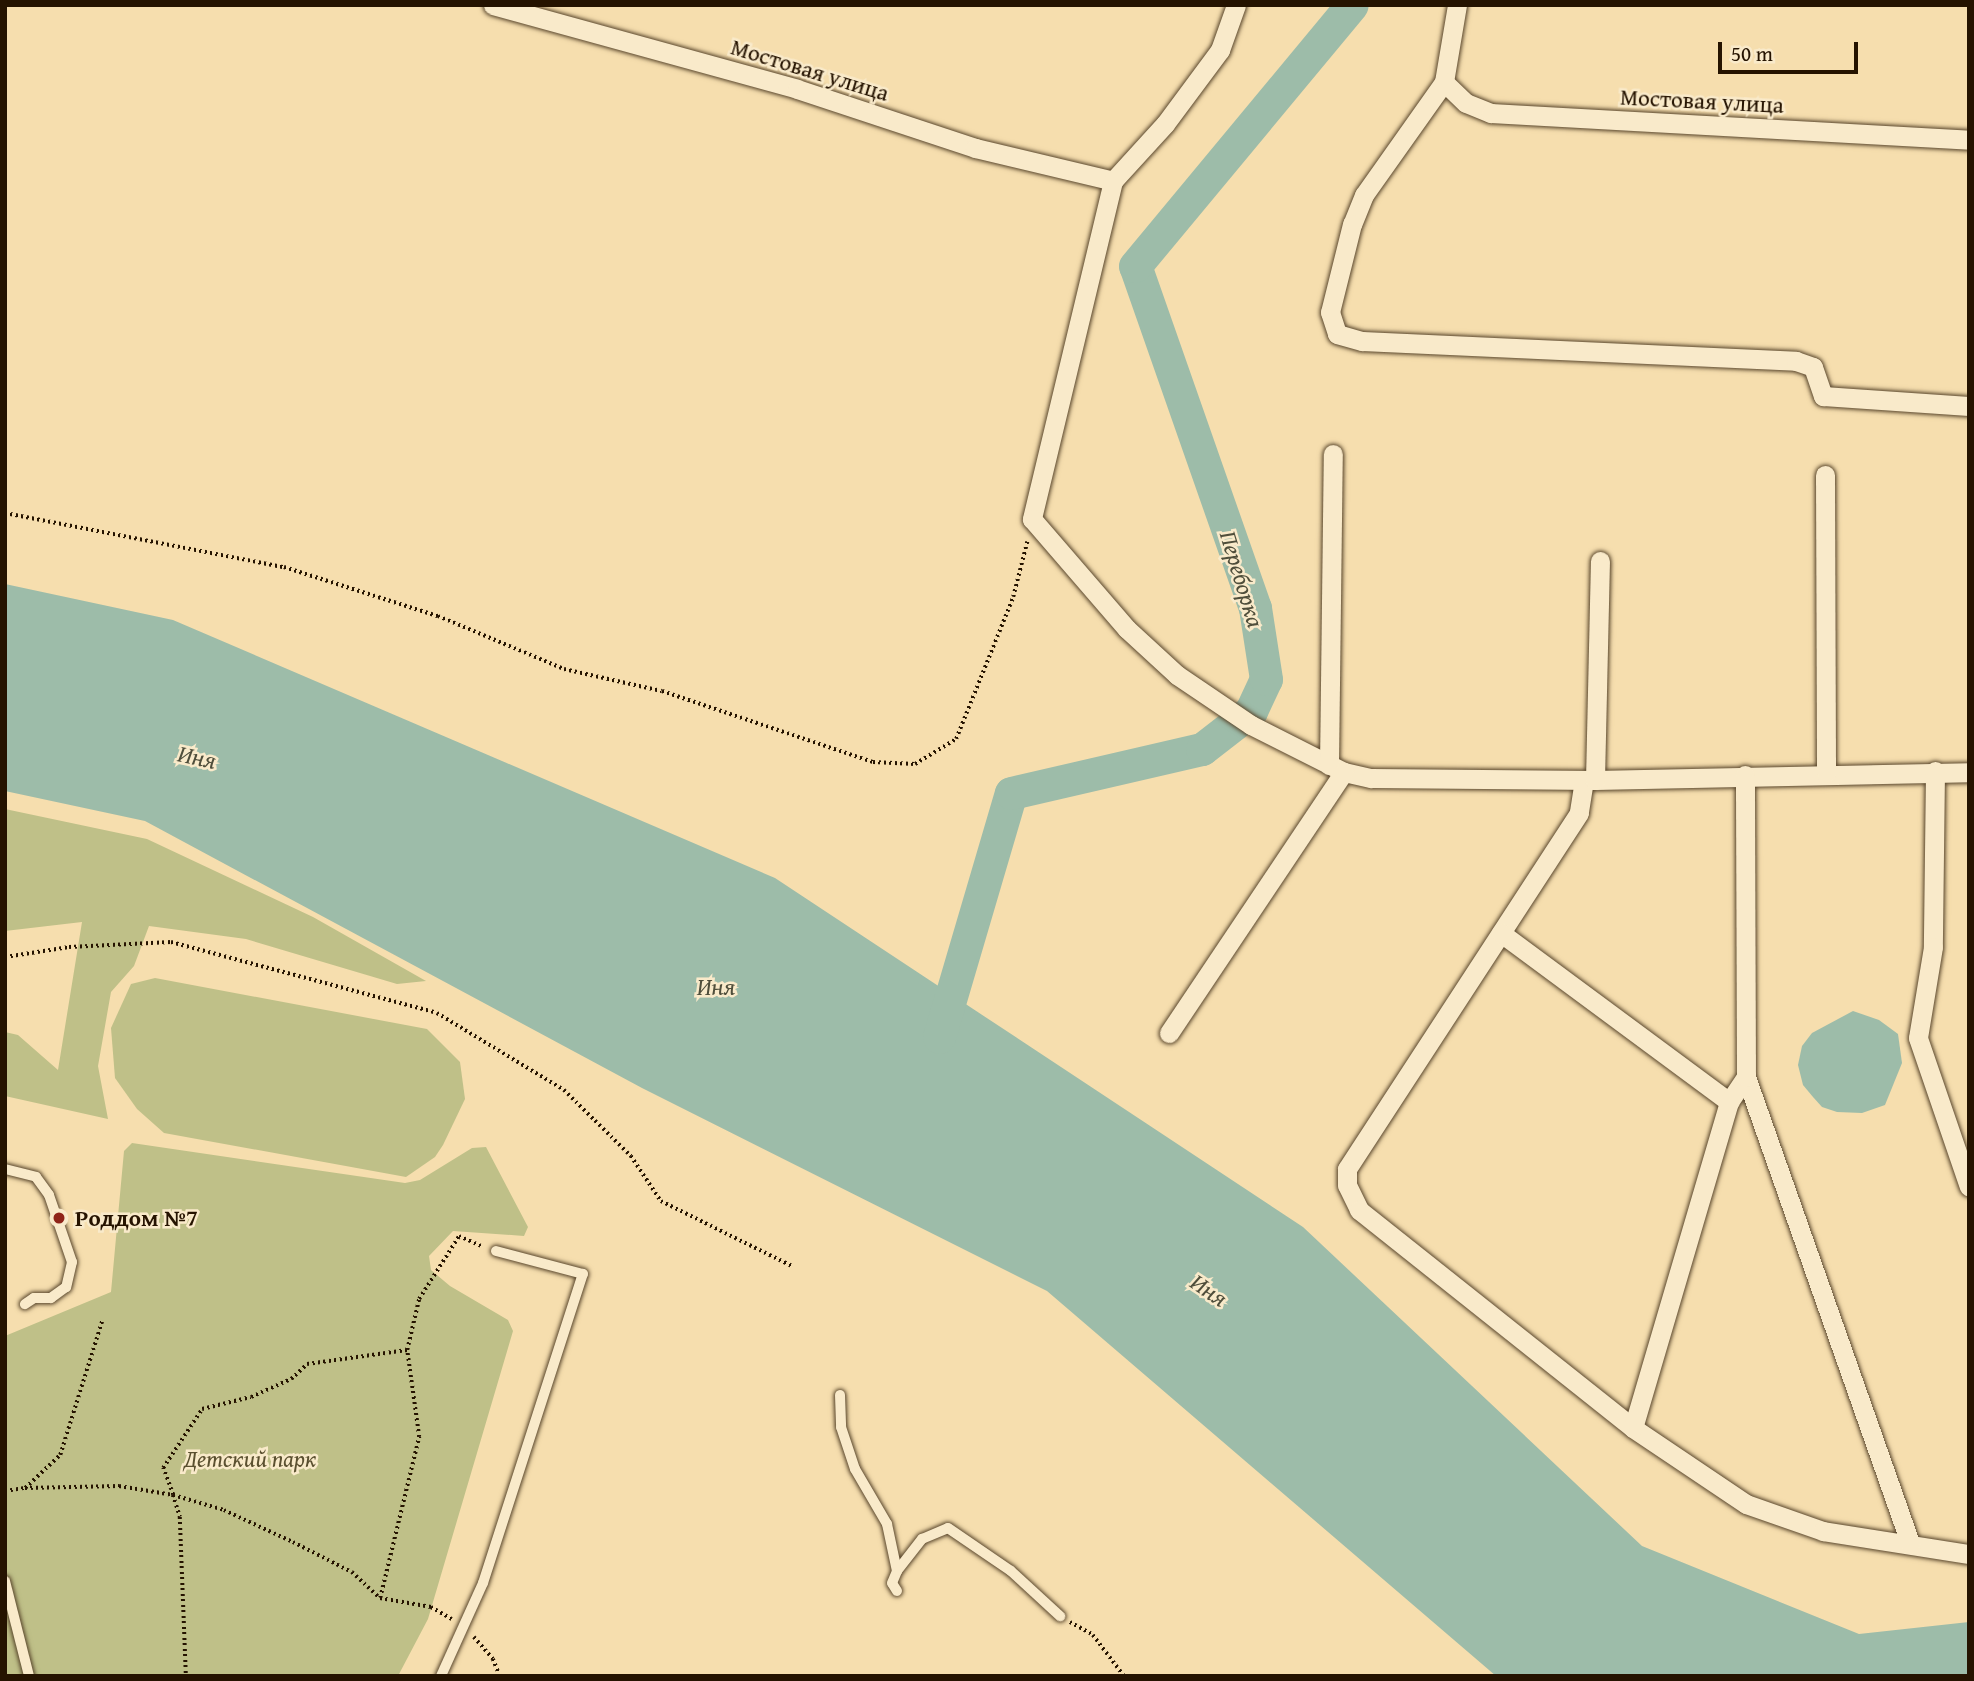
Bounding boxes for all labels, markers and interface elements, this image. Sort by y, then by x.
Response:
scale bar [1722,28,1862,72]
street label: Мостовая улица [728,33,892,107]
text: 50 m [1731,38,1773,69]
street label: Мостовая улица [1619,83,1785,119]
water label: Переборка [1214,527,1270,631]
water label: Иня [175,739,219,775]
water label: Иня [697,973,735,1001]
place label: Роддом №7 [75,1204,198,1232]
marker: Роддом №7 [49,1208,69,1228]
water label: Иня [1185,1267,1233,1313]
park label: Детский парк [184,1445,316,1473]

